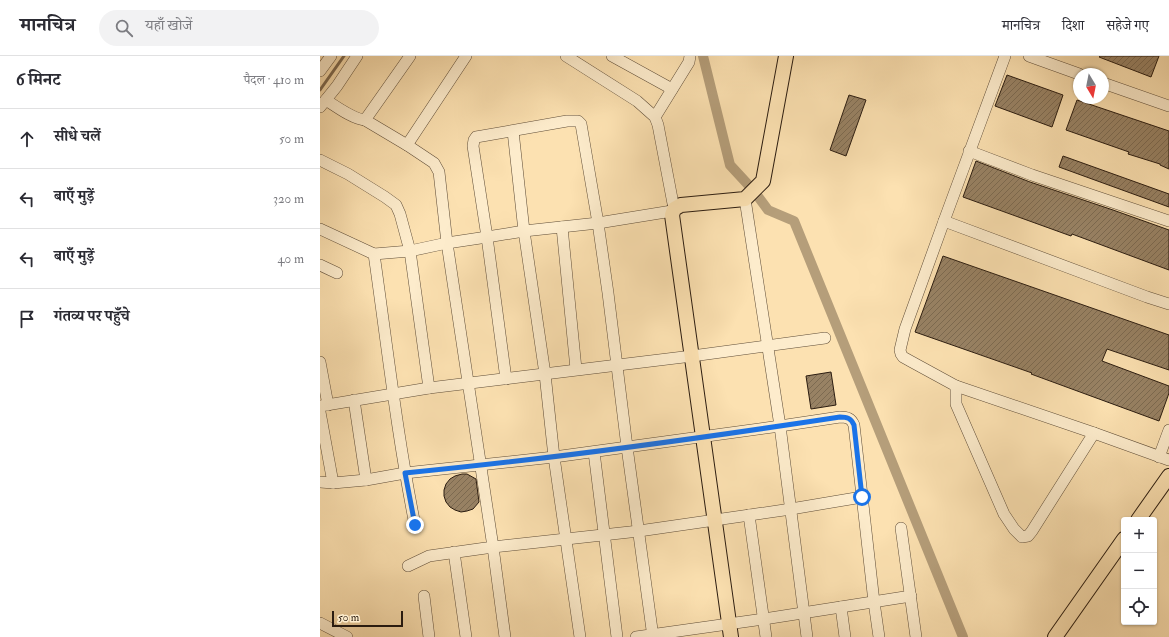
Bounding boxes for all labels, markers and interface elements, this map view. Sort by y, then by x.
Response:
search box [99,10,379,46]
text: मानचित्र [20,13,75,37]
text: यहाँ खोजें [145,16,192,35]
icon: search [113,17,135,39]
text: मानचित्र [1002,17,1040,34]
text: दिशा [1062,17,1084,34]
text: सहेजे गए [1106,17,1149,34]
north arrow [1073,68,1109,104]
text: 6 मिनट [16,69,60,90]
text: पैदल · 410 m [244,72,304,88]
text: सीधे चलें [54,127,101,146]
icon: ahead [16,128,38,150]
text: 50 m [279,131,304,147]
text: बाएँ मुड़ें [54,187,94,206]
icon: left [16,188,38,210]
text: 320 m [273,191,304,207]
text: बाएँ मुड़ें [54,247,94,266]
icon: left [16,248,38,270]
text: 40 m [278,251,304,267]
text: गंतव्य पर पहुँचे [54,307,130,326]
icon: arrive [16,308,38,330]
route start [853,488,871,506]
route end [406,516,424,534]
map controls [1121,517,1157,625]
button: + [1121,517,1157,553]
button: − [1121,553,1157,589]
button: locate [1121,589,1157,625]
scale bar [332,609,403,628]
text: 50 m [338,611,359,624]

